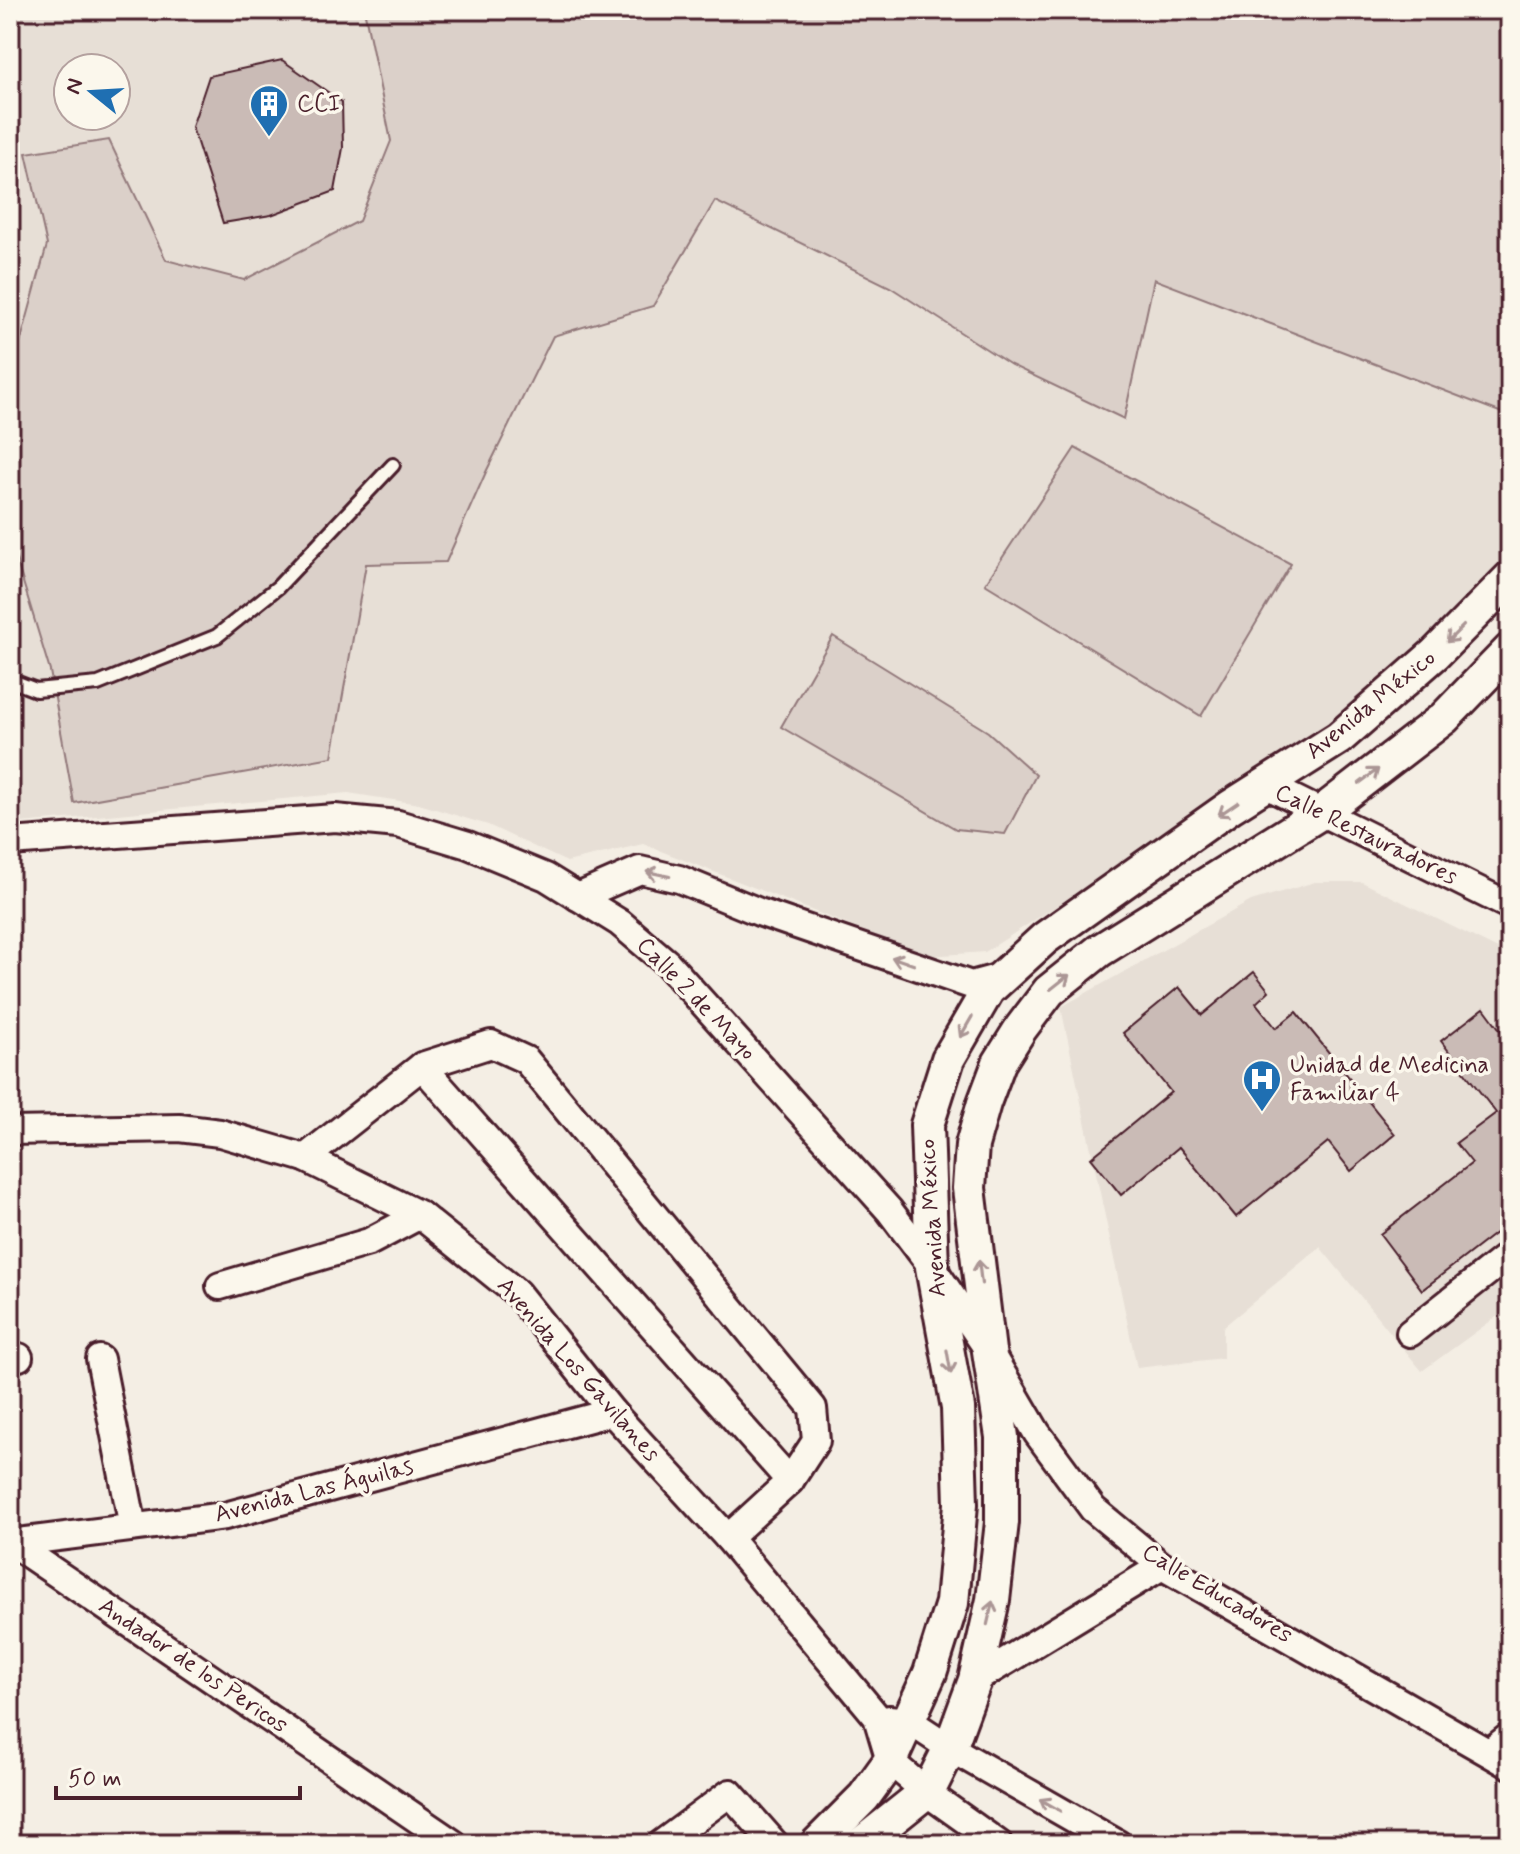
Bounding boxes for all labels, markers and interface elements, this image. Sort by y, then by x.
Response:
north arrow [52,52,132,132]
text: N [59,75,90,98]
building icon: CCI [248,83,290,138]
place label: CCI [297,89,341,120]
one-way arrow [1446,624,1465,643]
street label: Avenida México [1300,643,1442,767]
one-way arrow [1358,768,1380,785]
street label: Calle Restauradores [1270,777,1463,893]
one-way arrow [1217,801,1239,817]
one-way arrow [646,866,671,881]
street label: Calle 2 de Mayo [629,931,763,1067]
one-way arrow [890,953,915,968]
one-way arrow [1049,974,1070,991]
one-way arrow [958,1015,973,1039]
place label: Unidad de Medicina Familiar 4 [1290,1050,1489,1109]
hospital icon: Unidad de Medicina Familiar 4 [1241,1058,1283,1113]
street label: Avenida México [912,1138,954,1298]
one-way arrow [972,1259,987,1286]
street label: Avenida Los Gavilanes [489,1271,667,1469]
one-way arrow [943,1348,958,1374]
street label: Avenida Las Águilas [211,1450,417,1531]
street label: Calle Educadores [1136,1537,1298,1651]
street label: Andador de los Pericos [92,1591,294,1741]
one-way arrow [983,1601,998,1627]
scale bar [56,1750,300,1800]
text: 50 m [68,1764,122,1795]
one-way arrow [1039,1797,1062,1813]

